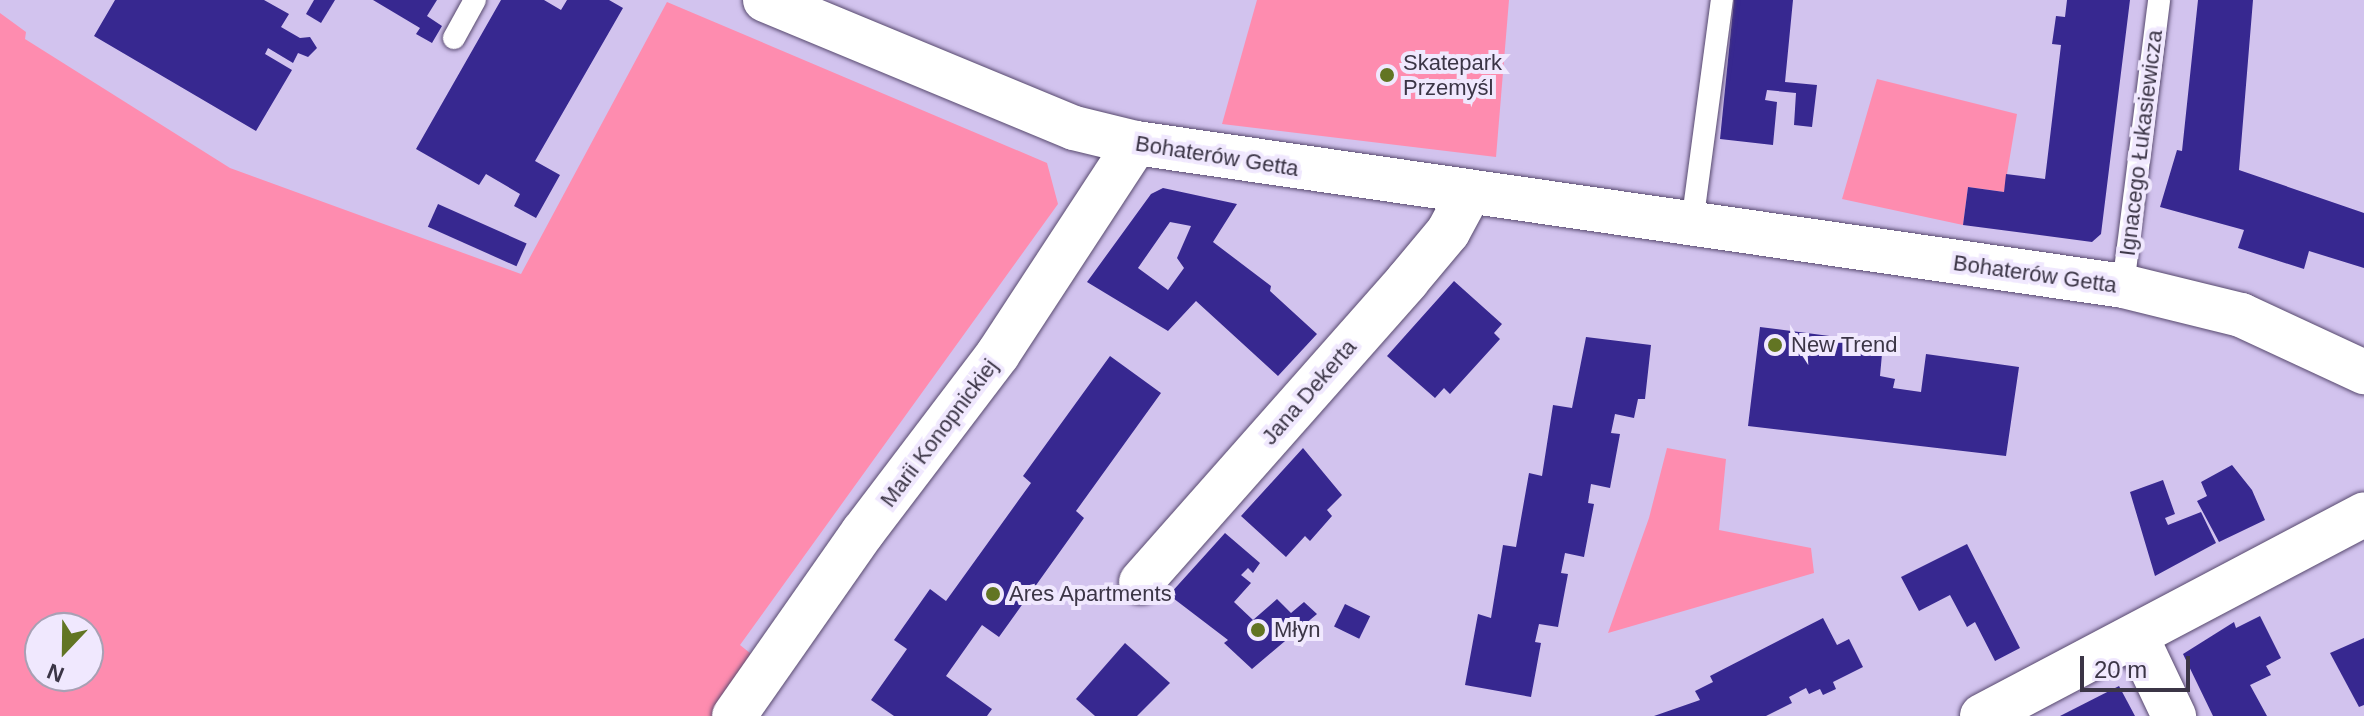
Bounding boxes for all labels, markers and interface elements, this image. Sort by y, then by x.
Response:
street label: Ignacego Łukasiewicza [2114,29,2168,257]
place label: Skatepark Przemyśl [1403,49,1502,100]
marker: Skatepark Przemyśl [1378,66,1396,84]
street label: Bohaterów Getta [1133,130,1301,182]
street label: Bohaterów Getta [1951,249,2119,299]
place label: New Trend [1791,332,1898,358]
street label: Jana Dekerta [1256,334,1362,450]
marker: New Trend [1766,336,1784,354]
street label: Marii Konopnickiej [875,354,1003,512]
place label: Ares Apartments [1009,581,1173,607]
marker: Ares Apartments [984,585,1002,603]
north arrow [24,612,104,692]
place label: Młyn [1274,617,1320,643]
marker: Młyn [1249,621,1267,639]
scale bar [2084,640,2194,690]
text: 20 m [2094,656,2147,683]
text: N [44,658,68,687]

